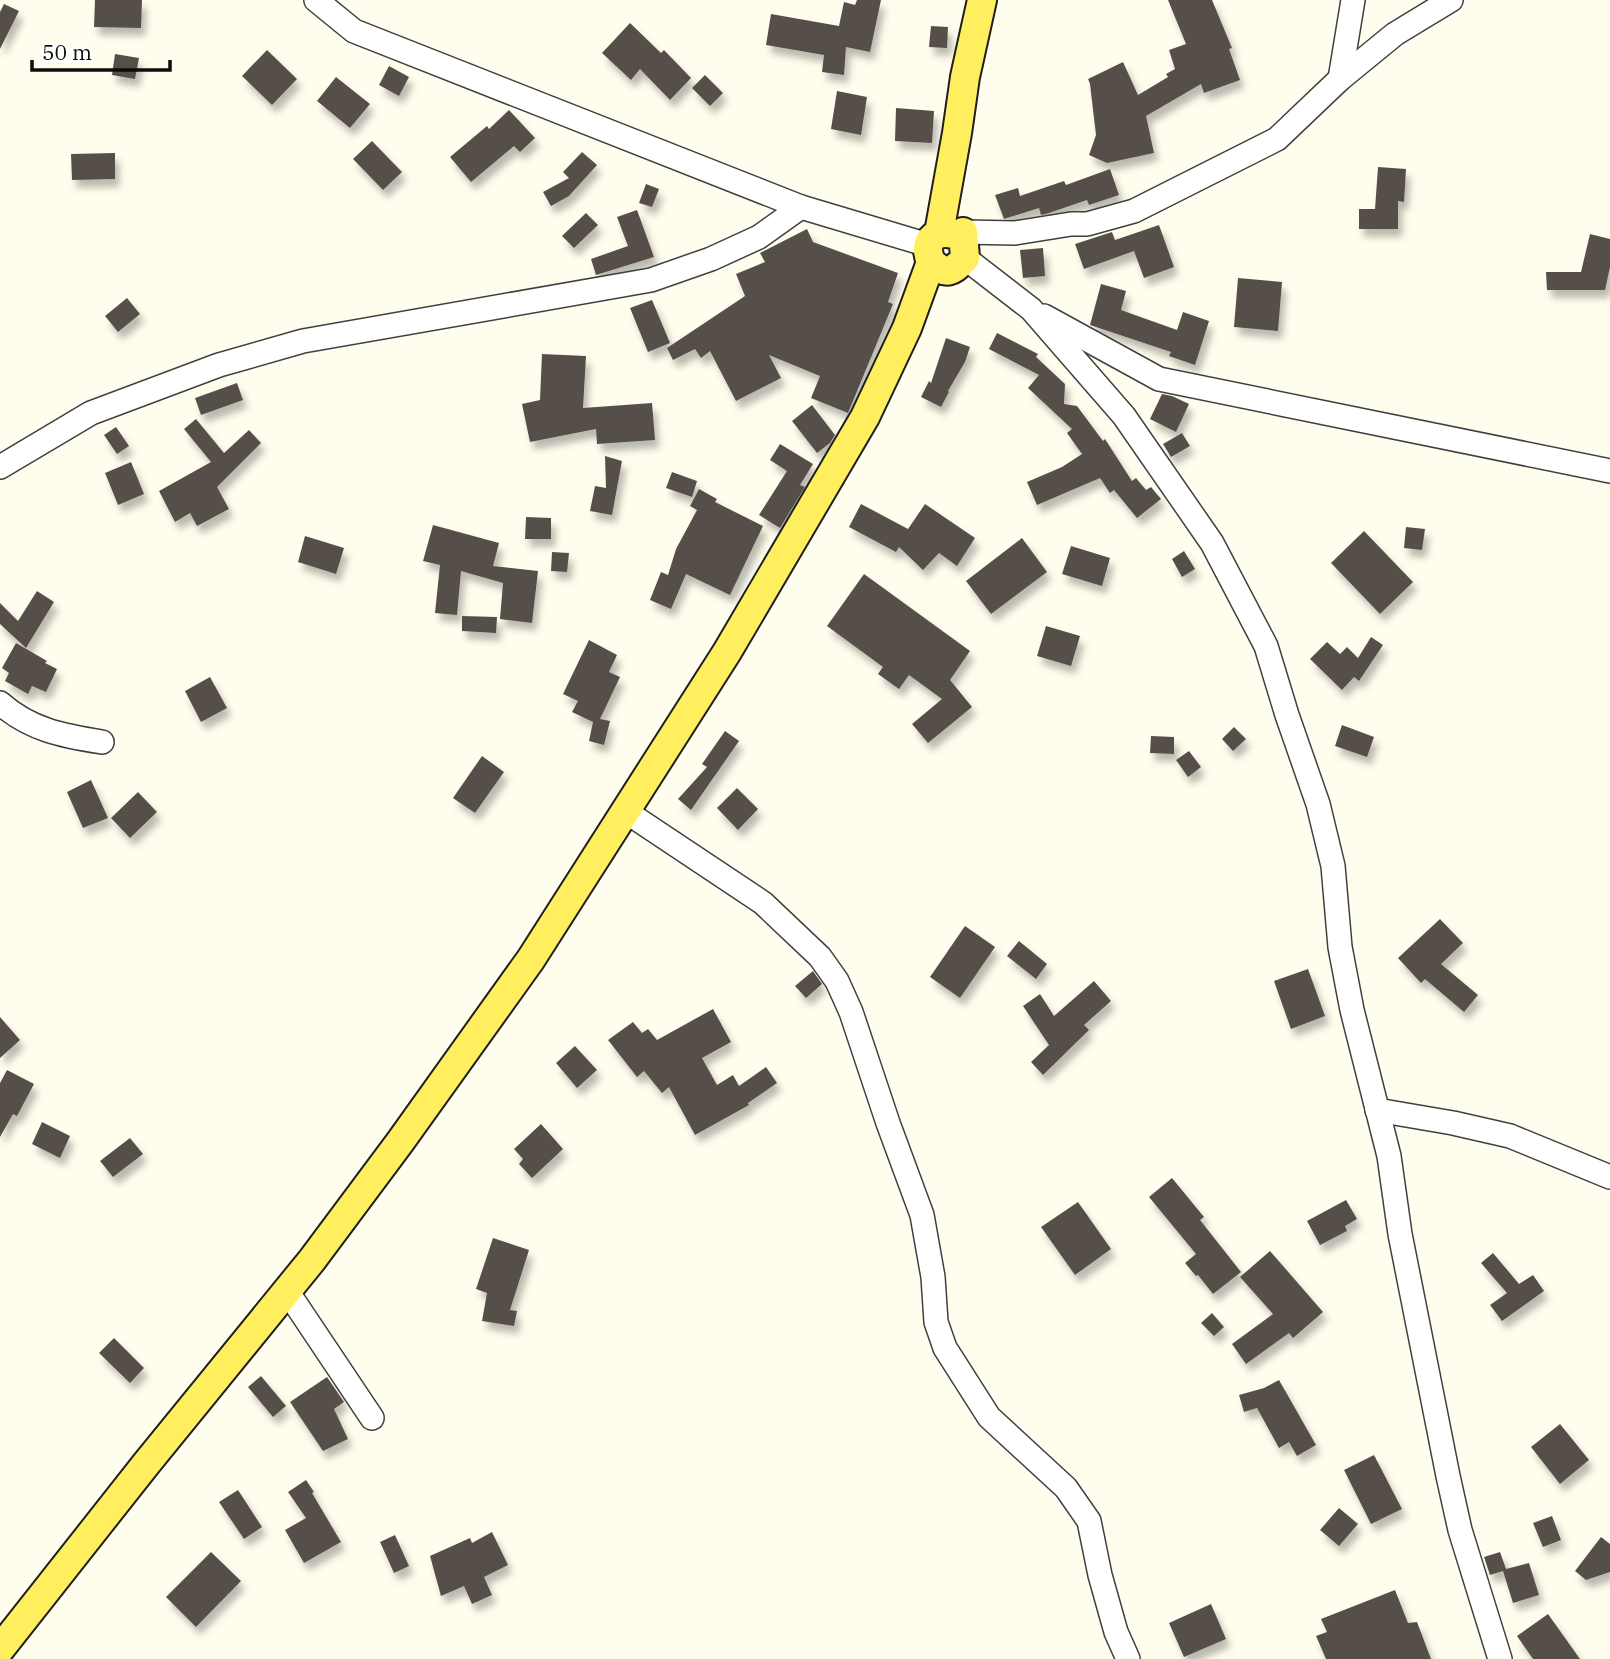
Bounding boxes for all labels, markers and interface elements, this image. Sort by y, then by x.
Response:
scale bar [32,28,170,72]
text: 50 m [42,38,92,66]

